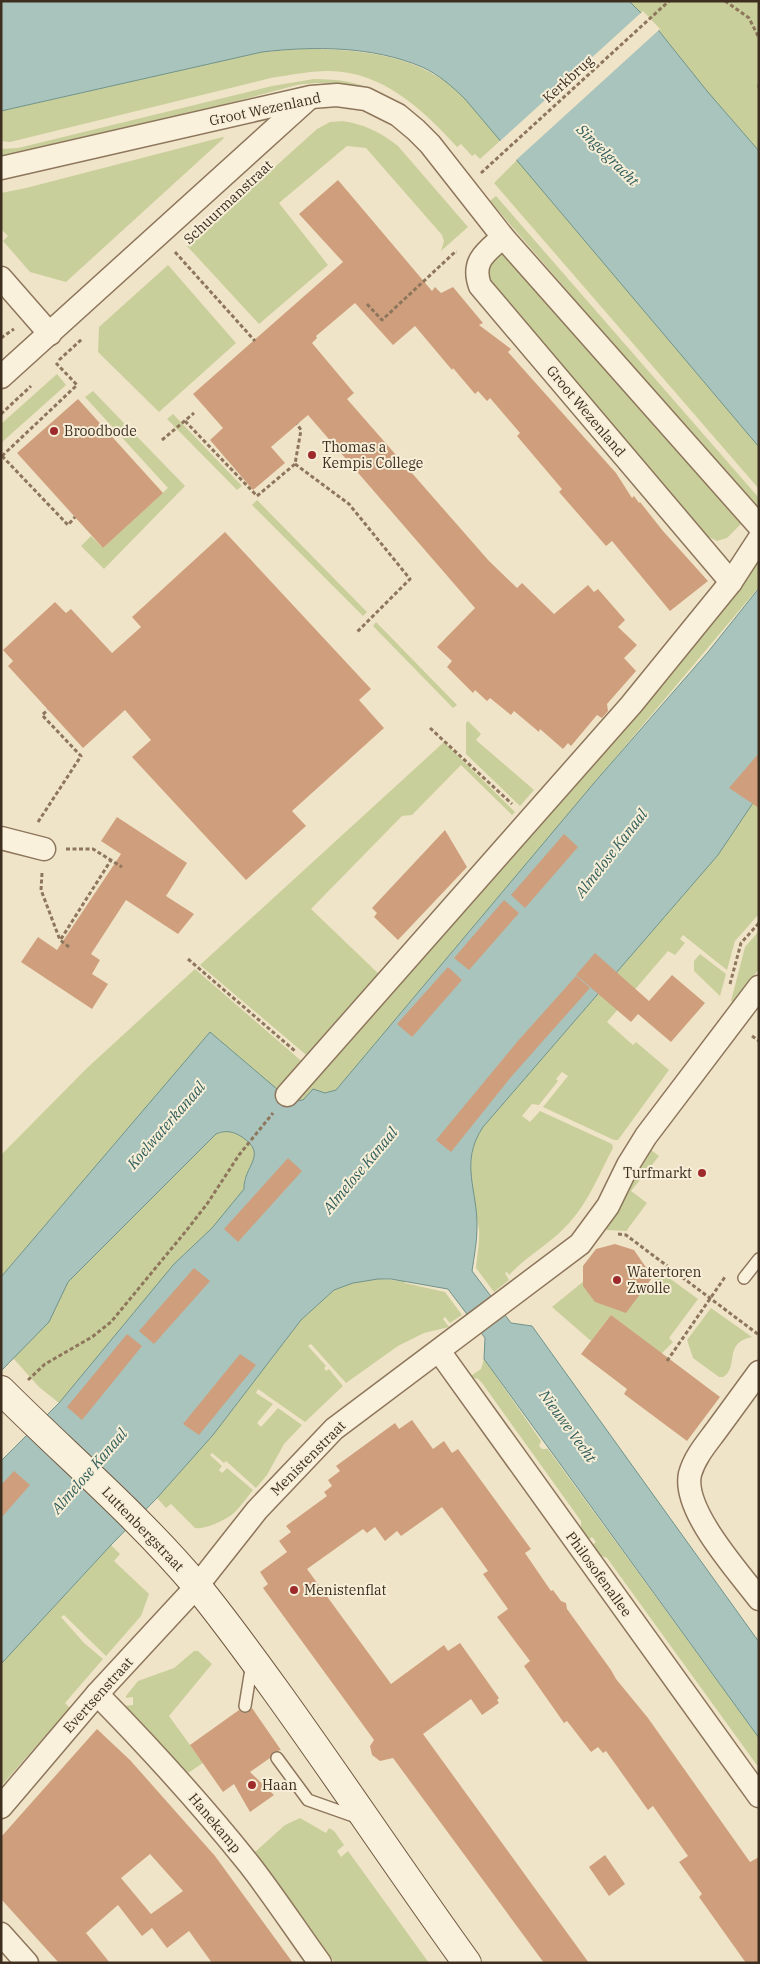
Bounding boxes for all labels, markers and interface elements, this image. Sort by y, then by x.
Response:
street label: Kerkbrug [539,51,598,107]
street label: Groot Wezenland [208,88,323,130]
water label: Singelgracht [572,119,644,191]
street label: Schuurmanstraat [180,156,276,248]
street label: Groot Wezenland [543,362,630,461]
place label: Broodbode [64,422,137,440]
marker: Broodbode [48,425,60,437]
place label: Thomas a Kempis College [322,438,423,472]
marker: Thomas a Kempis College [306,449,318,461]
water label: Almelose Kanaal [570,805,652,902]
water label: Koelwaterkanaal [122,1077,210,1173]
water label: Almelose Kanaal [318,1122,402,1218]
place label: Turfmarkt [623,1164,692,1182]
marker: Turfmarkt [696,1167,708,1179]
place label: Watertoren Zwolle [627,1263,702,1297]
marker: Watertoren Zwolle [611,1274,623,1286]
water label: Nieuwe Vecht [535,1385,601,1467]
street label: Menistenstraat [267,1417,349,1499]
water label: Almelose Kanaal [46,1424,132,1518]
street label: Luttenbergstraat [98,1483,188,1575]
street label: Philosofenallee [562,1528,636,1620]
place label: Menistenflat [304,1581,387,1599]
marker: Menistenflat [288,1584,300,1596]
street label: Evertsenstraat [59,1653,137,1737]
place label: Haan [262,1776,297,1794]
marker: Haan [246,1779,258,1791]
street label: Hanekamp [185,1789,245,1857]

